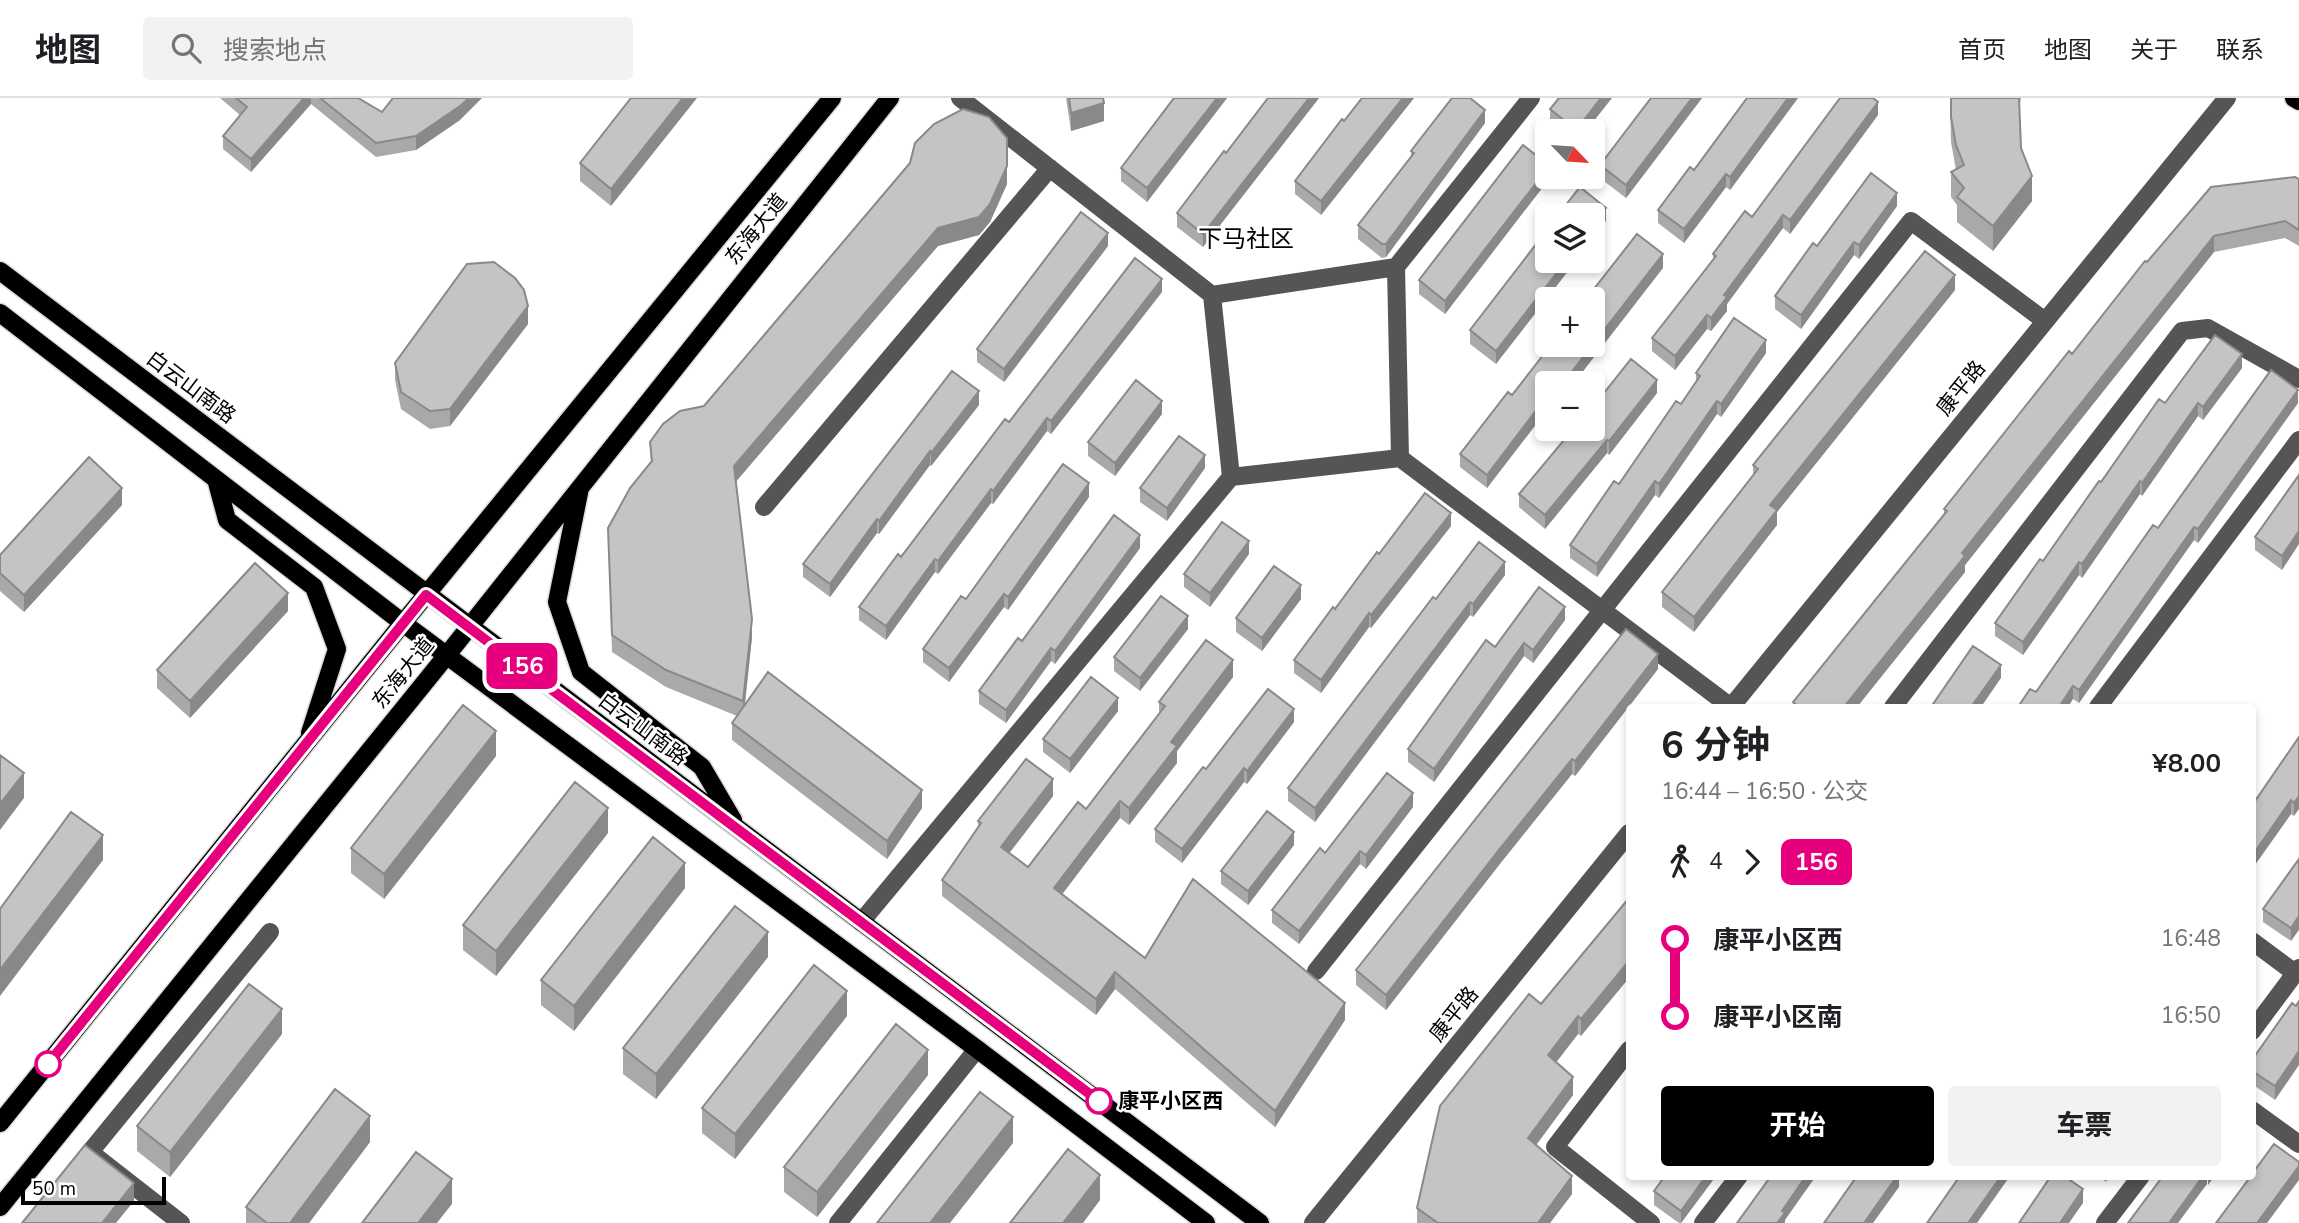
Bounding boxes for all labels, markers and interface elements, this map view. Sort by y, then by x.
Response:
search box [143,17,633,80]
text: 地图 [35,28,101,73]
icon: search [167,29,205,67]
text: 搜索地点 [223,33,327,68]
text: 首页 [1958,34,2006,66]
text: 地图 [2044,34,2092,66]
text: 关于 [2130,34,2178,66]
text: 联系 [2216,34,2264,66]
north arrow [1535,119,1605,189]
map controls [1535,119,1605,441]
street label: 东海大道 [719,188,793,270]
button: layers [1535,203,1605,273]
district label: 下马社区 [1198,223,1294,255]
button: + [1535,287,1605,357]
street label: 白云山南路 [141,344,241,430]
street label: 康平路 [1930,355,1992,421]
button: − [1535,371,1605,441]
street label: 东海大道 [366,632,440,714]
line badge: 156 [482,643,562,689]
text: 156 [500,650,544,682]
street label: 白云山南路 [593,686,693,772]
text: 6 分钟 [1661,720,1770,771]
text: ¥8.00 [2152,746,2221,781]
text: 16:44 – 16:50 · 公交 [1661,776,1868,807]
icon: walk [1661,843,1699,881]
icon: forward [1733,843,1771,881]
text: 4 [1709,846,1723,877]
text: 156 [1795,846,1838,878]
text: 康平小区西 [1713,923,1843,958]
text: 16:48 [2161,923,2221,954]
street label: 康平路 [1423,981,1485,1047]
text: 康平小区南 [1713,1000,1843,1035]
text: 16:50 [2161,1000,2221,1031]
unlabelled marker [35,1051,61,1077]
button: 开始 [1661,1086,1934,1166]
button: 车票 [1948,1086,2221,1166]
place label: 康平小区西 [1118,1087,1223,1115]
marker: 康平小区西 [1086,1088,1112,1114]
scale bar [21,1174,166,1206]
text: 50 m [32,1176,76,1202]

